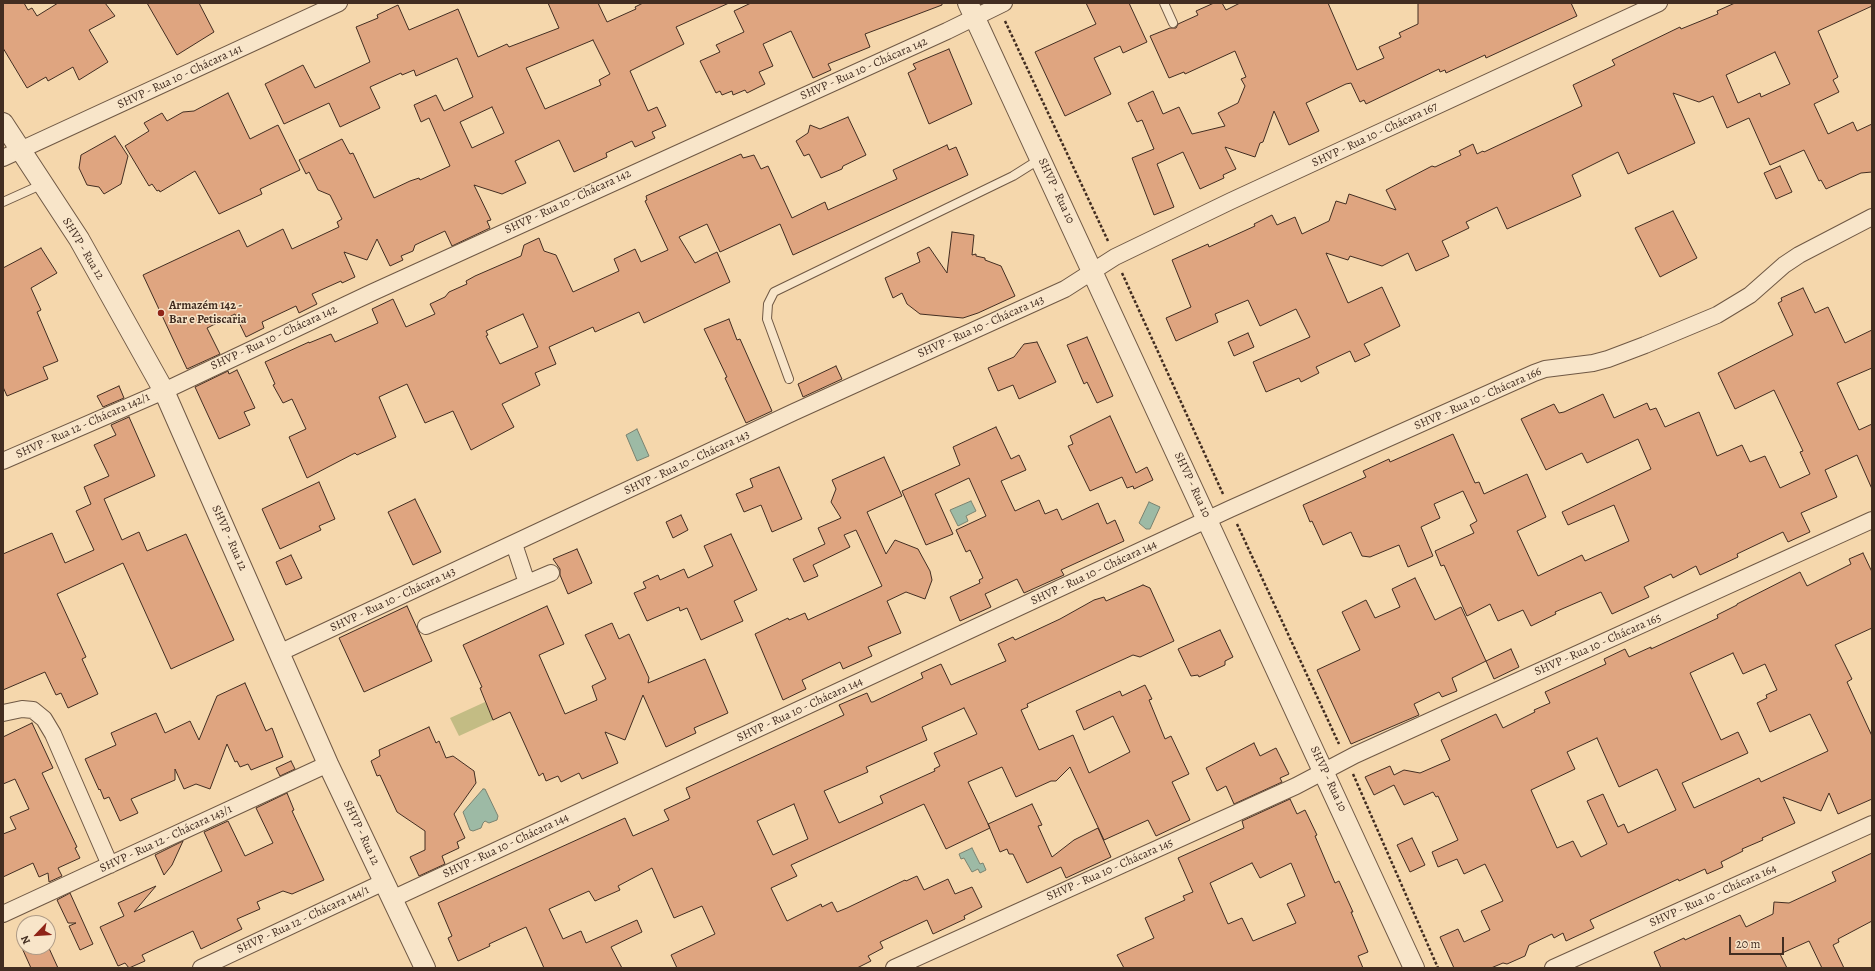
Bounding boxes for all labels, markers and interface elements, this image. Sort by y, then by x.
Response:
street label: SHVP - Rua 10 - Chácara 142 [798,34,930,104]
street label: SHVP - Rua 10 - Chácara 141 [115,42,245,112]
street label: SHVP - Rua 10 - Chácara 167 [1310,100,1440,170]
street label: SHVP - Rua 10 [1035,156,1077,226]
street label: SHVP - Rua 10 - Chácara 142 [503,166,633,238]
street label: SHVP - Rua 12 [59,215,107,283]
street label: SHVP - Rua 10 - Chácara 143 [916,293,1046,361]
place label: Armazém 142 - Bar e Petiscaria [169,299,246,327]
street label: SHVP - Rua 10 - Chácara 142 [209,302,339,374]
marker: Armazém 142 - Bar e Petiscaria [156,308,166,318]
street label: SHVP - Rua 10 - Chácara 166 [1412,364,1544,434]
street label: SHVP - Rua 12 - Chácara 142/1 [14,390,152,462]
street label: SHVP - Rua 10 - Chácara 143 [622,428,752,498]
street label: SHVP - Rua 10 [1171,450,1213,520]
street label: SHVP - Rua 12 [208,503,250,573]
street label: SHVP - Rua 10 - Chácara 144 [1029,537,1159,609]
street label: SHVP - Rua 10 - Chácara 143 [328,565,458,635]
street label: SHVP - Rua 10 - Chácara 165 [1532,611,1664,679]
street label: SHVP - Rua 10 - Chácara 144 [735,674,865,746]
street label: SHVP - Rua 10 [1307,744,1349,814]
street label: SHVP - Rua 12 [340,798,382,868]
street label: SHVP - Rua 12 - Chácara 143/1 [98,802,234,876]
street label: SHVP - Rua 10 - Chácara 144 [441,810,571,882]
street label: SHVP - Rua 10 - Chácara 145 [1044,836,1176,904]
street label: SHVP - Rua 10 - Chácara 164 [1647,861,1779,931]
street label: SHVP - Rua 12 - Chácara 144/1 [234,883,372,957]
north arrow [16,915,56,955]
scale bar [1731,929,1786,955]
text: N [17,933,34,947]
text: 20 m [1736,936,1760,952]

